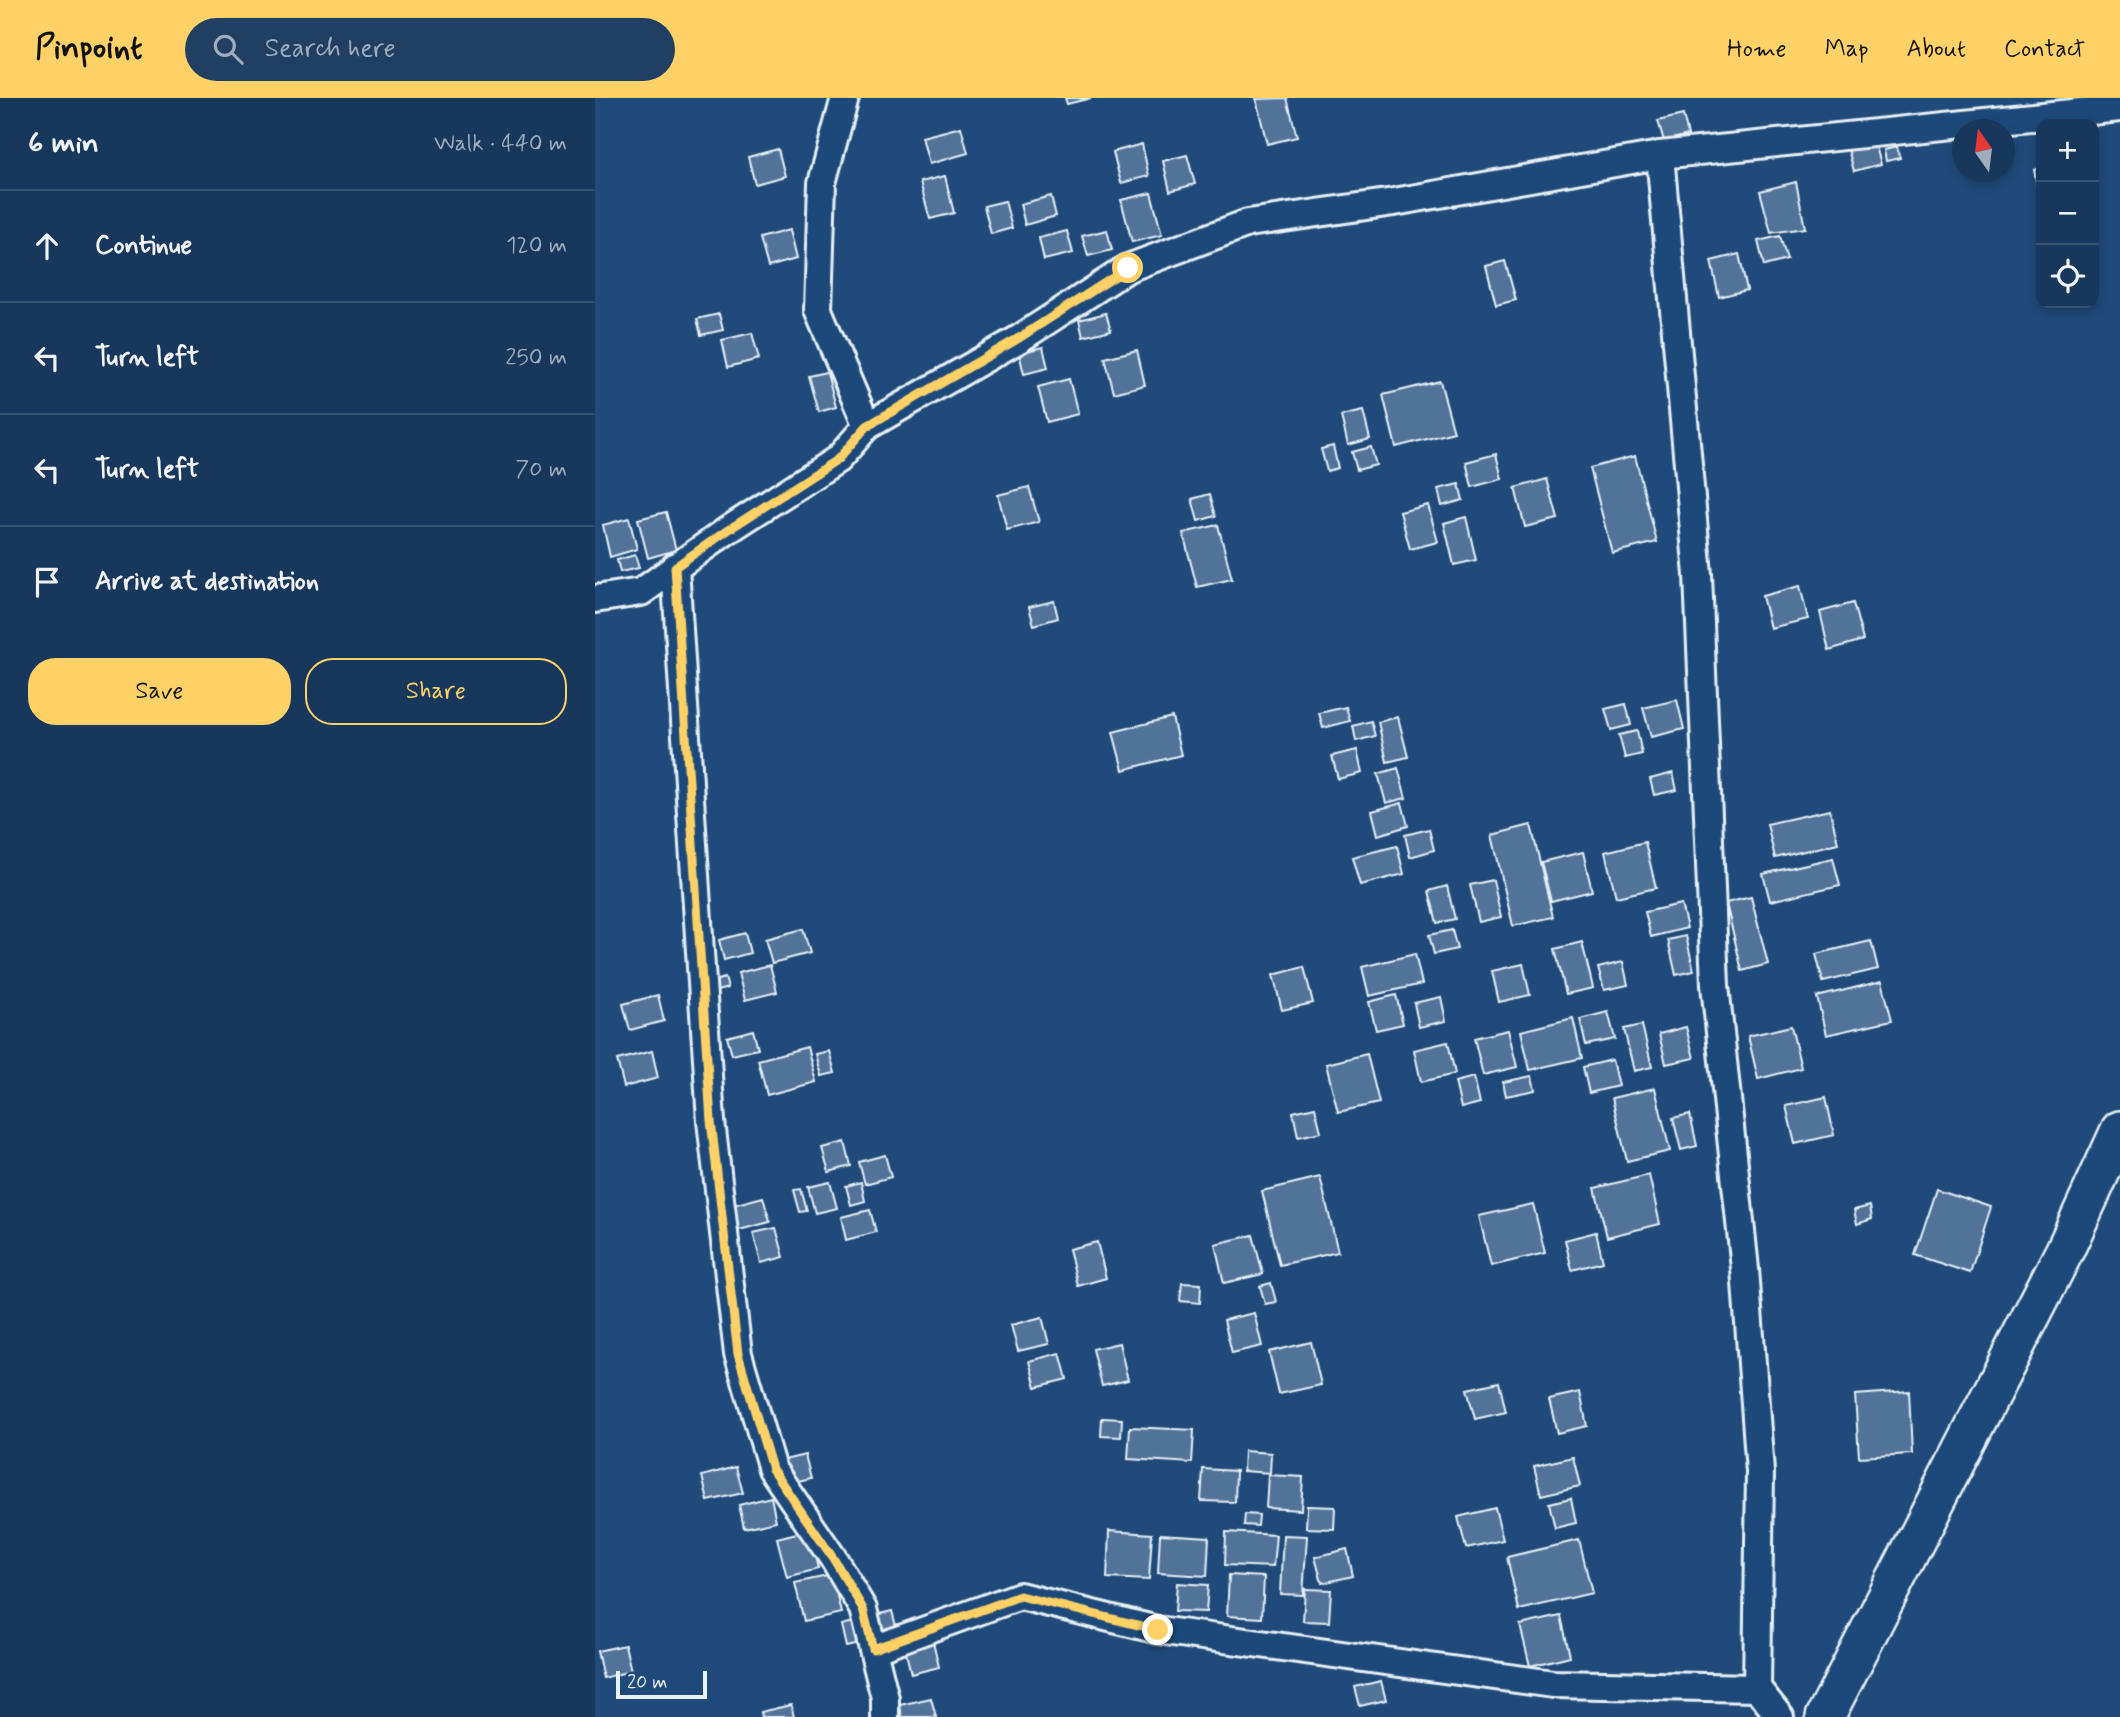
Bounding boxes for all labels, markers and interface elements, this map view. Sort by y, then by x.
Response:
search box [185,18,675,81]
text: Pinpoint [35,27,143,71]
icon: search [209,30,247,68]
text: Search here [265,32,396,66]
text: Home [1727,34,1787,65]
text: Map [1825,34,1869,65]
text: About [1907,34,1966,65]
text: Contact [2004,34,2085,65]
north arrow [1952,119,2015,182]
map controls [2036,119,2099,308]
button: + [2036,119,2099,182]
text: 6 min [28,124,99,163]
text: Walk · 440 m [434,129,567,159]
button: − [2036,182,2099,245]
icon: ahead [28,227,66,265]
text: Continue [95,229,192,263]
text: 120 m [506,231,567,261]
button: locate [2036,245,2099,308]
route start [1112,252,1143,283]
icon: left [28,339,66,377]
text: Turn left [95,341,199,375]
text: 250 m [505,343,567,373]
icon: left [28,451,66,489]
text: Turn left [95,453,199,487]
text: 70 m [515,455,567,485]
icon: arrive [28,563,66,601]
text: Arrive at destination [95,565,319,599]
button: Save [28,658,291,725]
button: Share [305,658,567,725]
route end [1142,1614,1173,1645]
scale bar [616,1668,707,1700]
text: 20 m [627,1670,667,1695]

